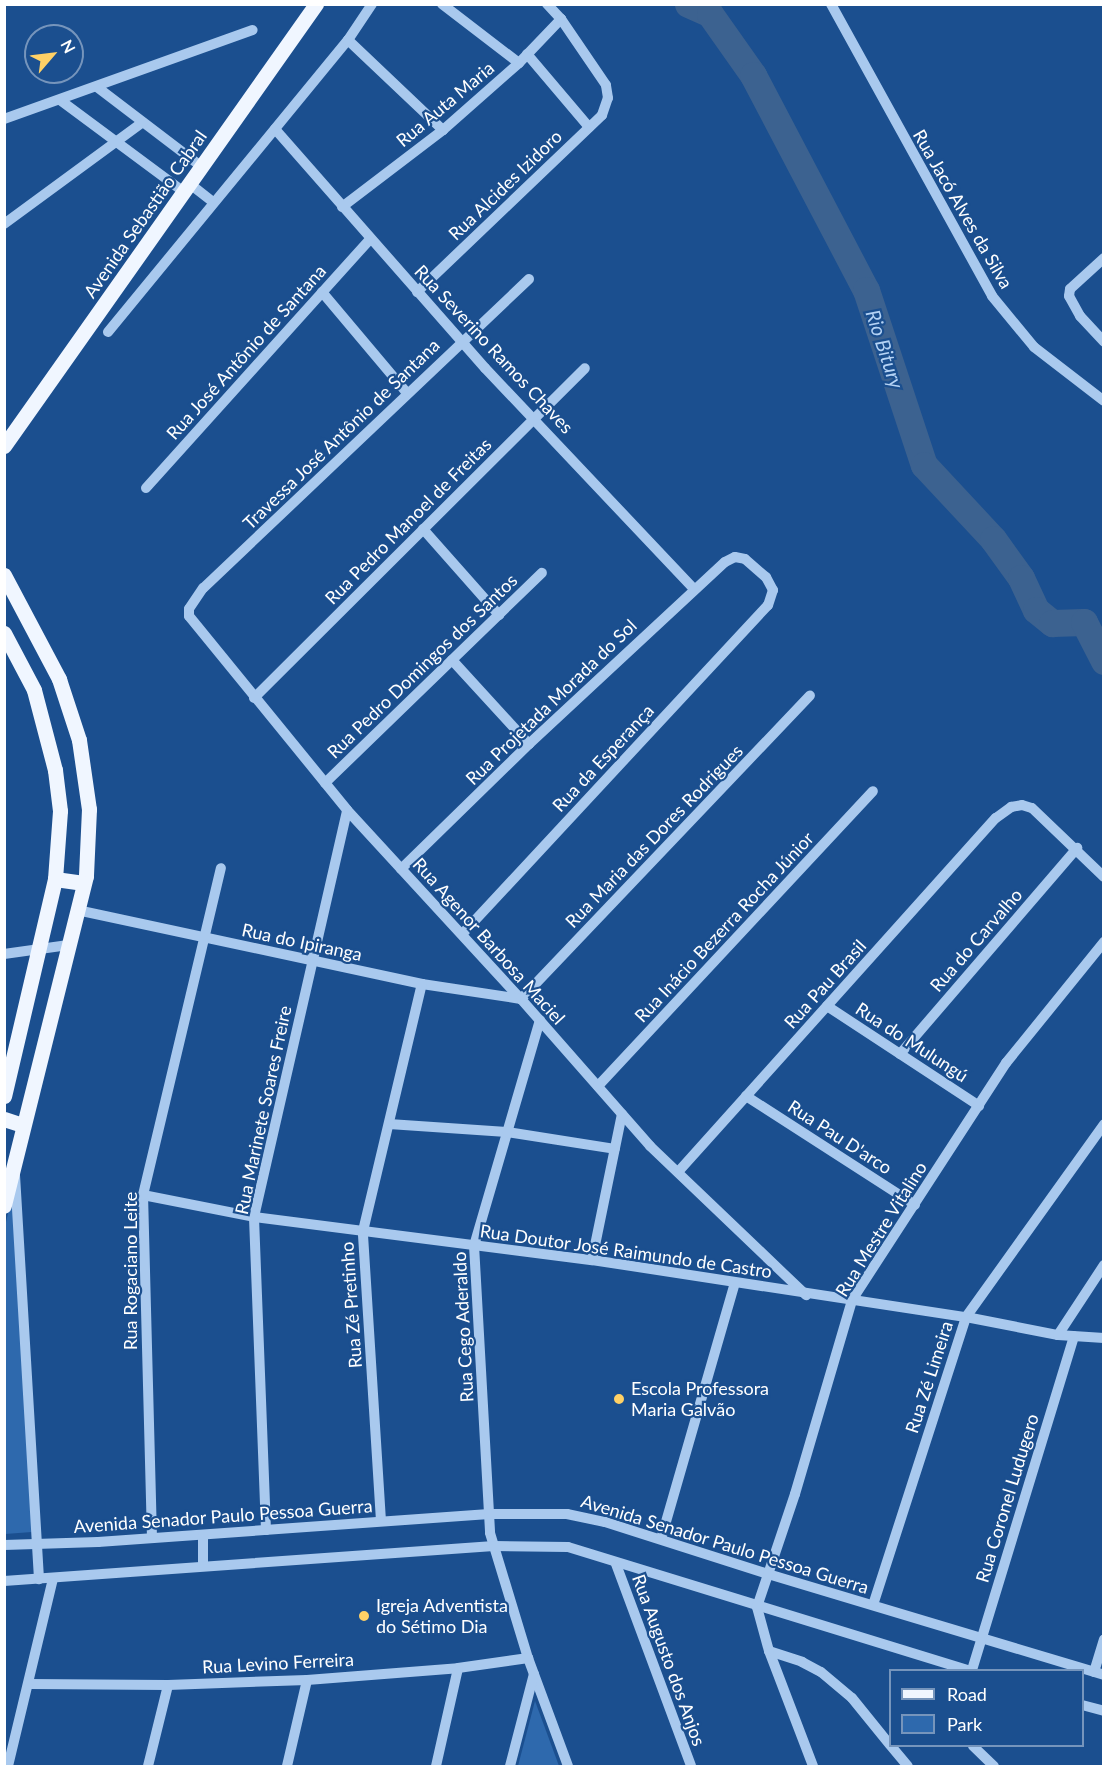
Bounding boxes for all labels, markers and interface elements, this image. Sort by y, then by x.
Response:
north arrow [24,24,84,84]
text: N [57,36,80,56]
street label: Rua Auta Maria [391,57,499,151]
street label: Rua Alcides Izidoro [444,125,566,245]
street label: Rua Jacó Alves da Silva [908,125,1018,293]
street label: Avenida Sebastião Cabral [79,126,211,302]
street label: Rua José Antônio de Santana [161,260,331,444]
street label: Rua Severino Ramos Chaves [410,260,578,438]
water label: Rio Bitury [861,306,909,392]
street label: Travessa José Antônio de Santana [238,334,444,534]
street label: Rua Pedro Manoel de Freitas [320,433,496,609]
street label: Rua Pedro Domingos dos Santos [323,569,521,763]
street label: Rua Projetada Morada do Sol [461,615,641,789]
street label: Rua da Esperança [548,700,658,816]
street label: Rua Maria das Dores Rodrigues [561,740,747,932]
street label: Rua Inácio Bezerra Rocha Júnior [630,827,818,1027]
street label: Rua Agenor Barbosa Maciel [408,853,570,1029]
street label: Rua do Carvalho [925,884,1027,996]
street label: Rua do Ipiranga [240,919,364,965]
street label: Rua Pau Brasil [780,935,870,1033]
street label: Rua do Mulungú [852,998,972,1086]
street label: Rua Marinete Soares Freire [230,1004,296,1216]
street label: Rua Pau D'arco [784,1095,896,1179]
street label: Rua Mestre Vitalino [831,1157,931,1301]
street label: Rua Rogaciano Leite [119,1192,141,1350]
street label: Rua Doutor José Raimundo de Castro [478,1220,774,1282]
street label: Rua Zé Pretinho [336,1241,366,1369]
street label: Rua Cego Aderaldo [448,1251,478,1403]
street label: Rua Zé Limeira [901,1318,957,1436]
place label: Escola Professora Maria Galvão [631,1378,769,1420]
marker: Escola Professora Maria Galvão [612,1392,626,1406]
street label: Rua Coronel Ludugero [971,1411,1043,1585]
street label: Avenida Senador Paulo Pessoa Guerra [578,1490,872,1598]
street label: Avenida Senador Paulo Pessoa Guerra [73,1495,373,1537]
street label: Rua Augusto dos Anjos [628,1571,710,1749]
place label: Igreja Adventista do Sétimo Dia [376,1595,508,1638]
marker: Igreja Adventista do Sétimo Dia [357,1609,371,1623]
street label: Rua Levino Ferreira [202,1648,354,1678]
legend [889,1669,1084,1747]
text: Road [947,1683,987,1705]
text: Park [947,1713,982,1735]

